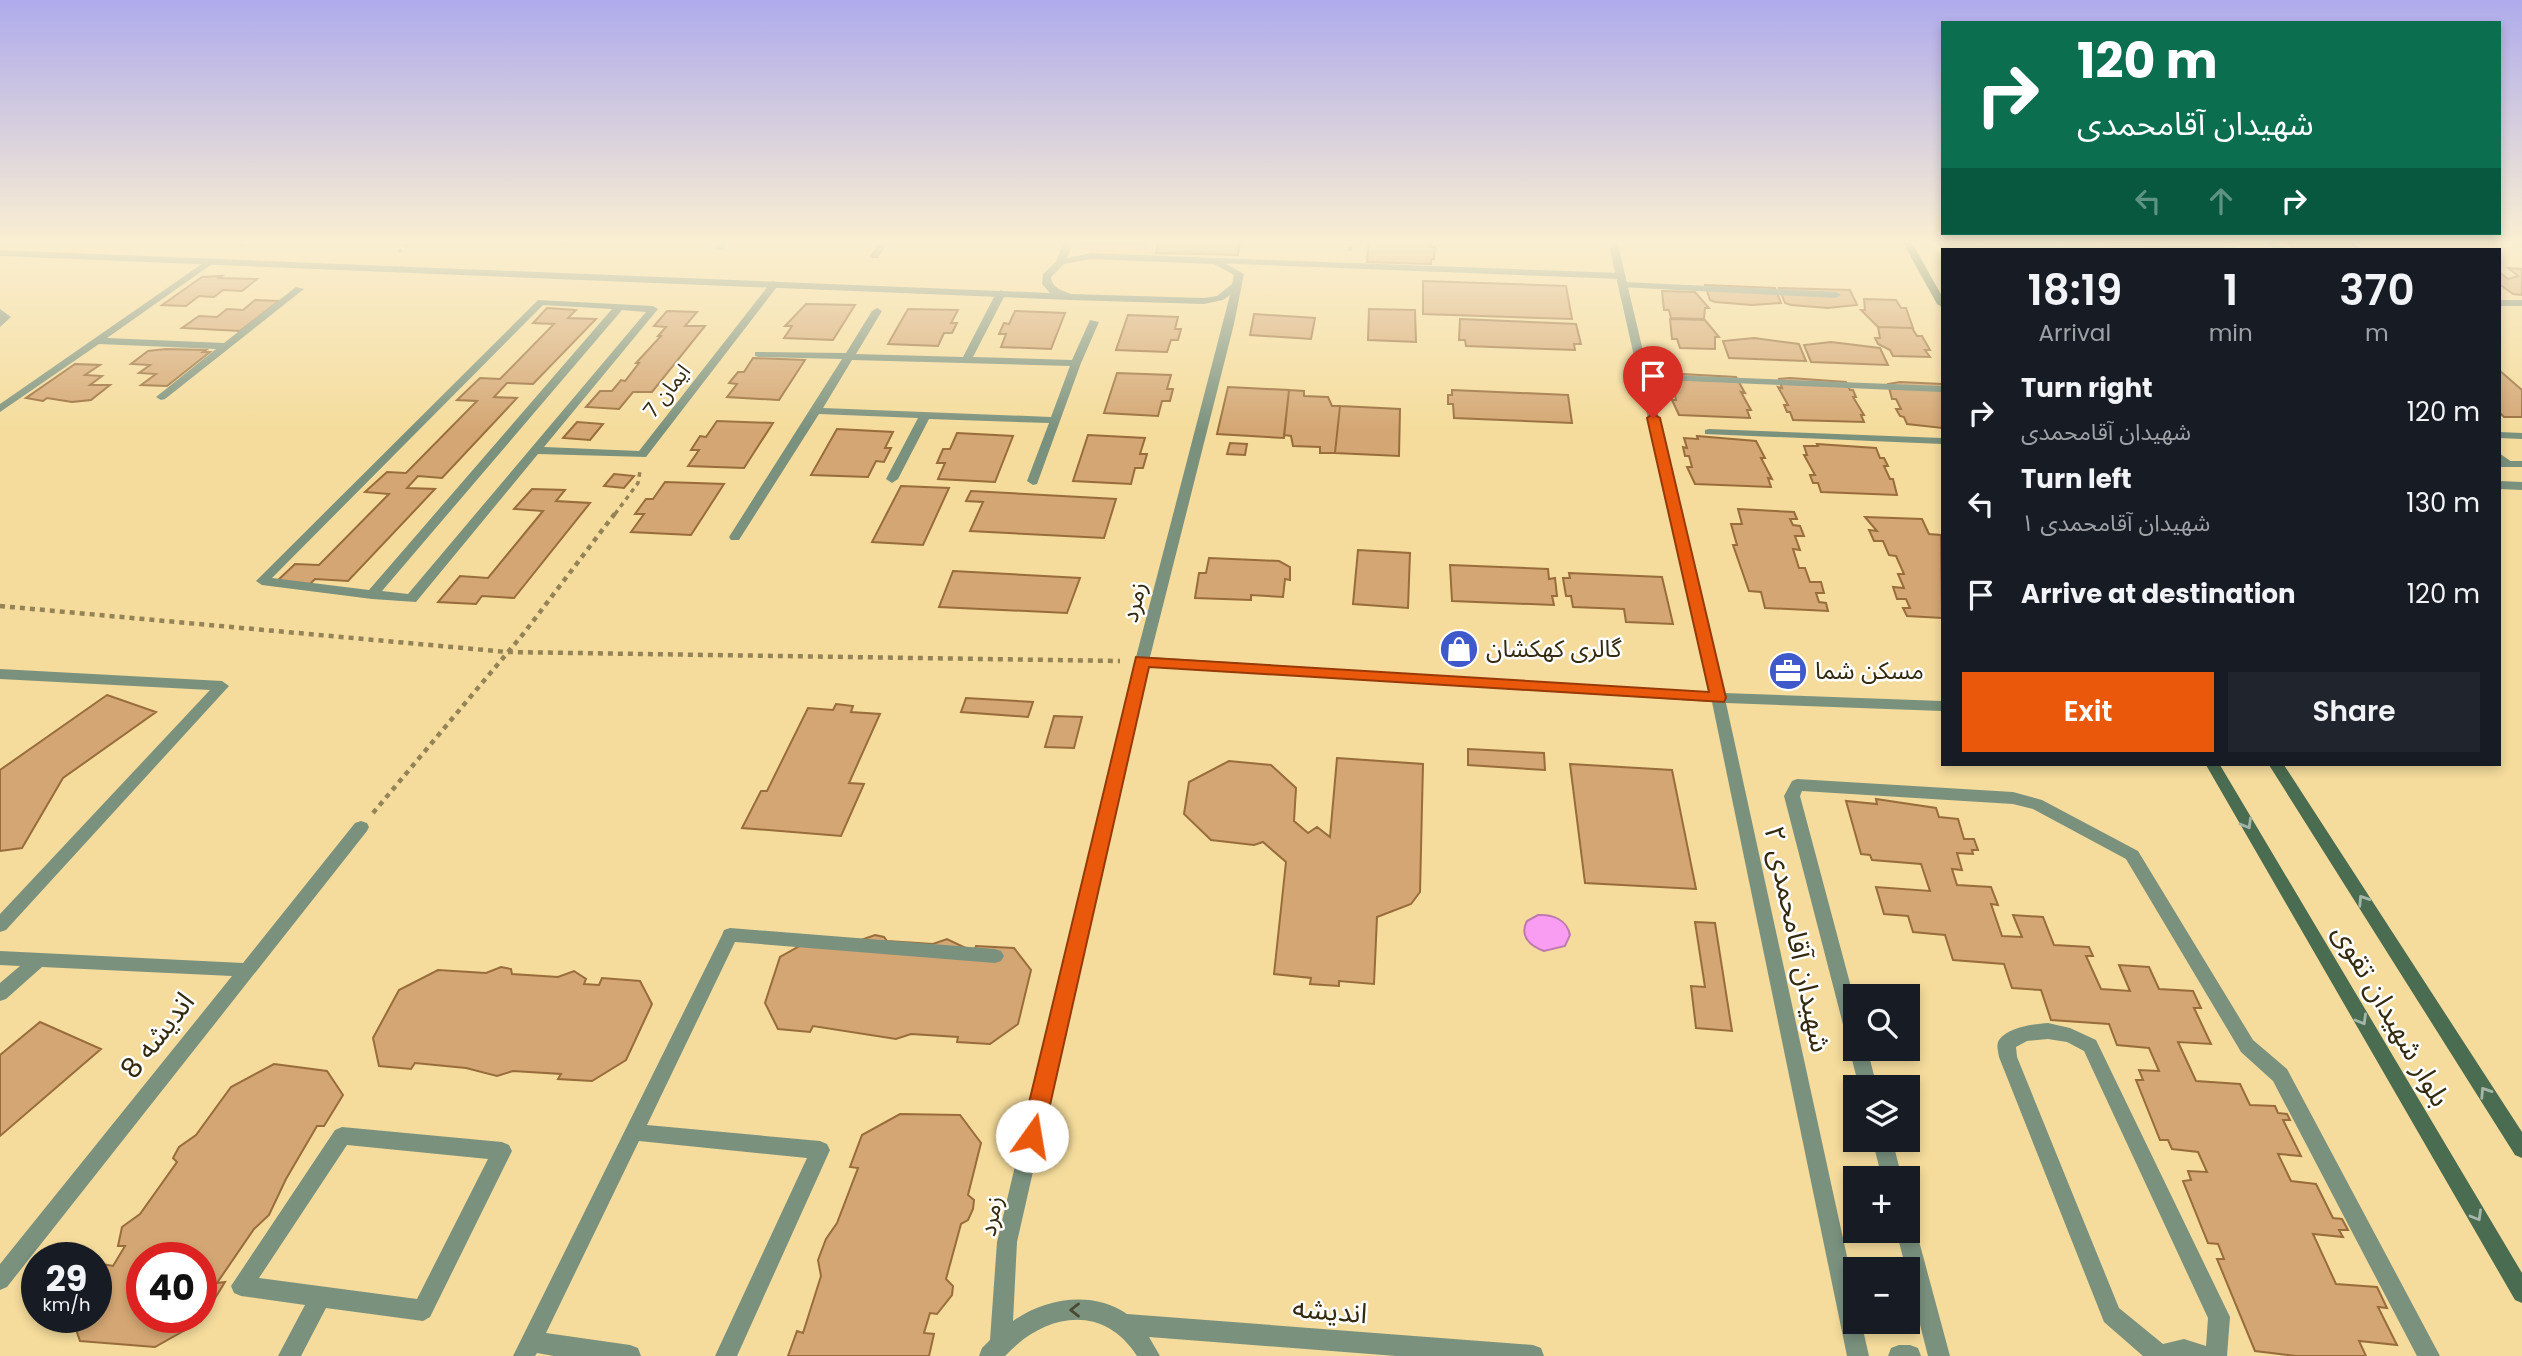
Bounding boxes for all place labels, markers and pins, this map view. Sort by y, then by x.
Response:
pin [1623,346,1683,418]
shop icon: گالری کهکشان [1438,628,1480,670]
place label: گالری کهکشان [1486,632,1622,665]
office icon: مسکن شما [1767,650,1809,692]
place label: مسکن شما [1815,654,1924,687]

